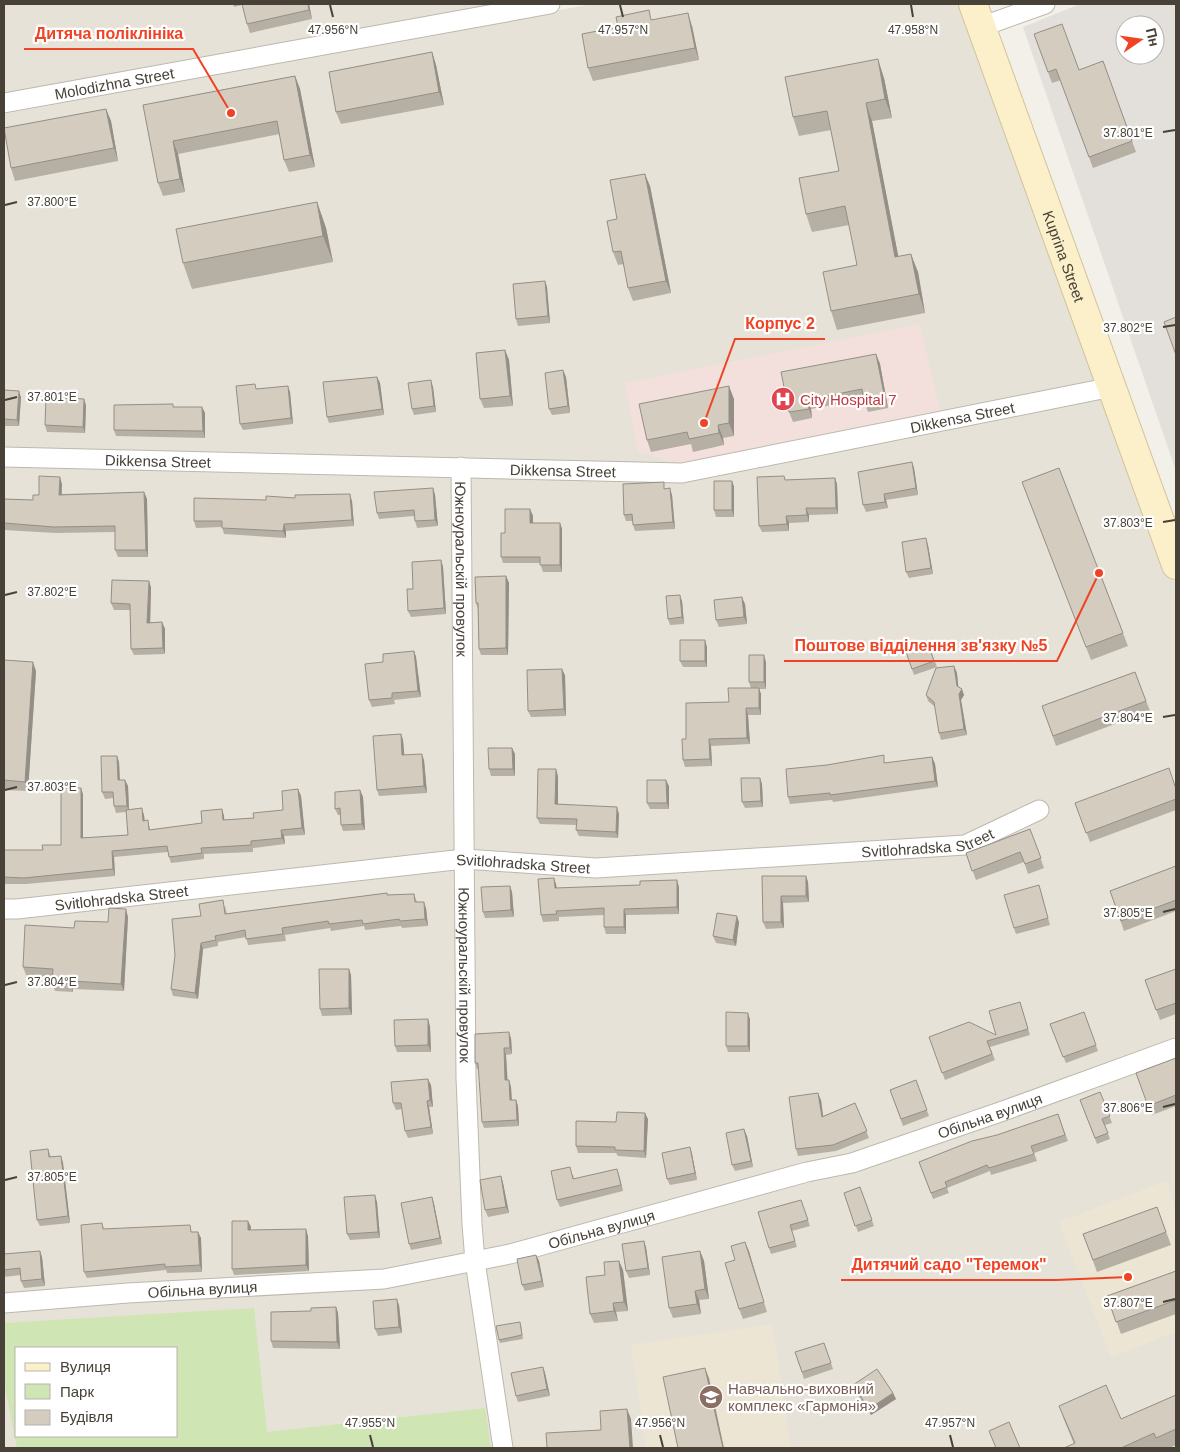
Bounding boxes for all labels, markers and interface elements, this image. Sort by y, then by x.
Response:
north arrow [1115,15,1165,65]
callout: Дитяча поліклініка [24,18,193,49]
text: 47.956°N [308,23,358,37]
text: 47.957°N [598,23,648,37]
text: 47.958°N [888,23,938,37]
text: Дитяча поліклініка [35,25,183,42]
text: Пн [1143,26,1163,48]
street label: Molodizhna Street [53,64,176,102]
text: 37.801°E [1103,126,1153,140]
text: 37.800°E [27,195,77,209]
street label: Kuprina Street [1040,208,1089,305]
callout: Корпус 2 [735,308,825,339]
text: Корпус 2 [745,315,815,332]
text: 37.802°E [1103,321,1153,335]
hospital icon: City Hospital 7 [770,386,796,412]
text: 37.801°E [27,390,77,404]
place label: City Hospital 7 [800,391,897,408]
street label: Dikkensa Street [909,398,1017,436]
street label: Dikkensa Street [105,451,212,470]
street label: Dikkensa Street [510,460,617,480]
street label: Южноуральскій провулок [453,481,471,657]
text: 37.803°E [1103,516,1153,530]
text: 37.802°E [27,585,77,599]
callout: Поштове відділення зв'язку №5 [784,630,1057,661]
text: Поштове відділення зв'язку №5 [795,637,1048,654]
text: 37.804°E [1103,711,1153,725]
text: 37.803°E [27,780,77,794]
street label: Svitlohradska Street [861,824,997,860]
street label: Svitlohradska Street [455,850,591,876]
street label: Svitlohradska Street [54,881,190,913]
street label: Южноуральскій провулок [456,887,474,1063]
text: 37.805°E [1103,906,1153,920]
text: 37.804°E [27,975,77,989]
street label: Обільна вулиця [935,1089,1044,1141]
text: 37.806°E [1103,1101,1153,1115]
text: 37.805°E [27,1170,77,1184]
street label: Обільна вулиця [546,1206,656,1252]
callout: Дитячий садо "Теремок" [841,1249,1056,1280]
text: Дитячий садо "Теремок" [851,1256,1047,1273]
street label: Обільна вулиця [147,1277,258,1300]
text: 37.807°E [1103,1296,1153,1310]
legend [15,1347,178,1437]
text: Вулиця [60,1358,111,1375]
place label: Навчально-виховний комплекс «Гармонія» [728,1380,876,1414]
text: Парк [60,1383,94,1400]
school or university icon: Навчально-виховний комплекс «Гармонія» [698,1384,724,1410]
text: Будівля [60,1408,113,1425]
text: 47.955°N [345,1416,395,1430]
text: 47.956°N [635,1416,685,1430]
text: 47.957°N [925,1416,975,1430]

